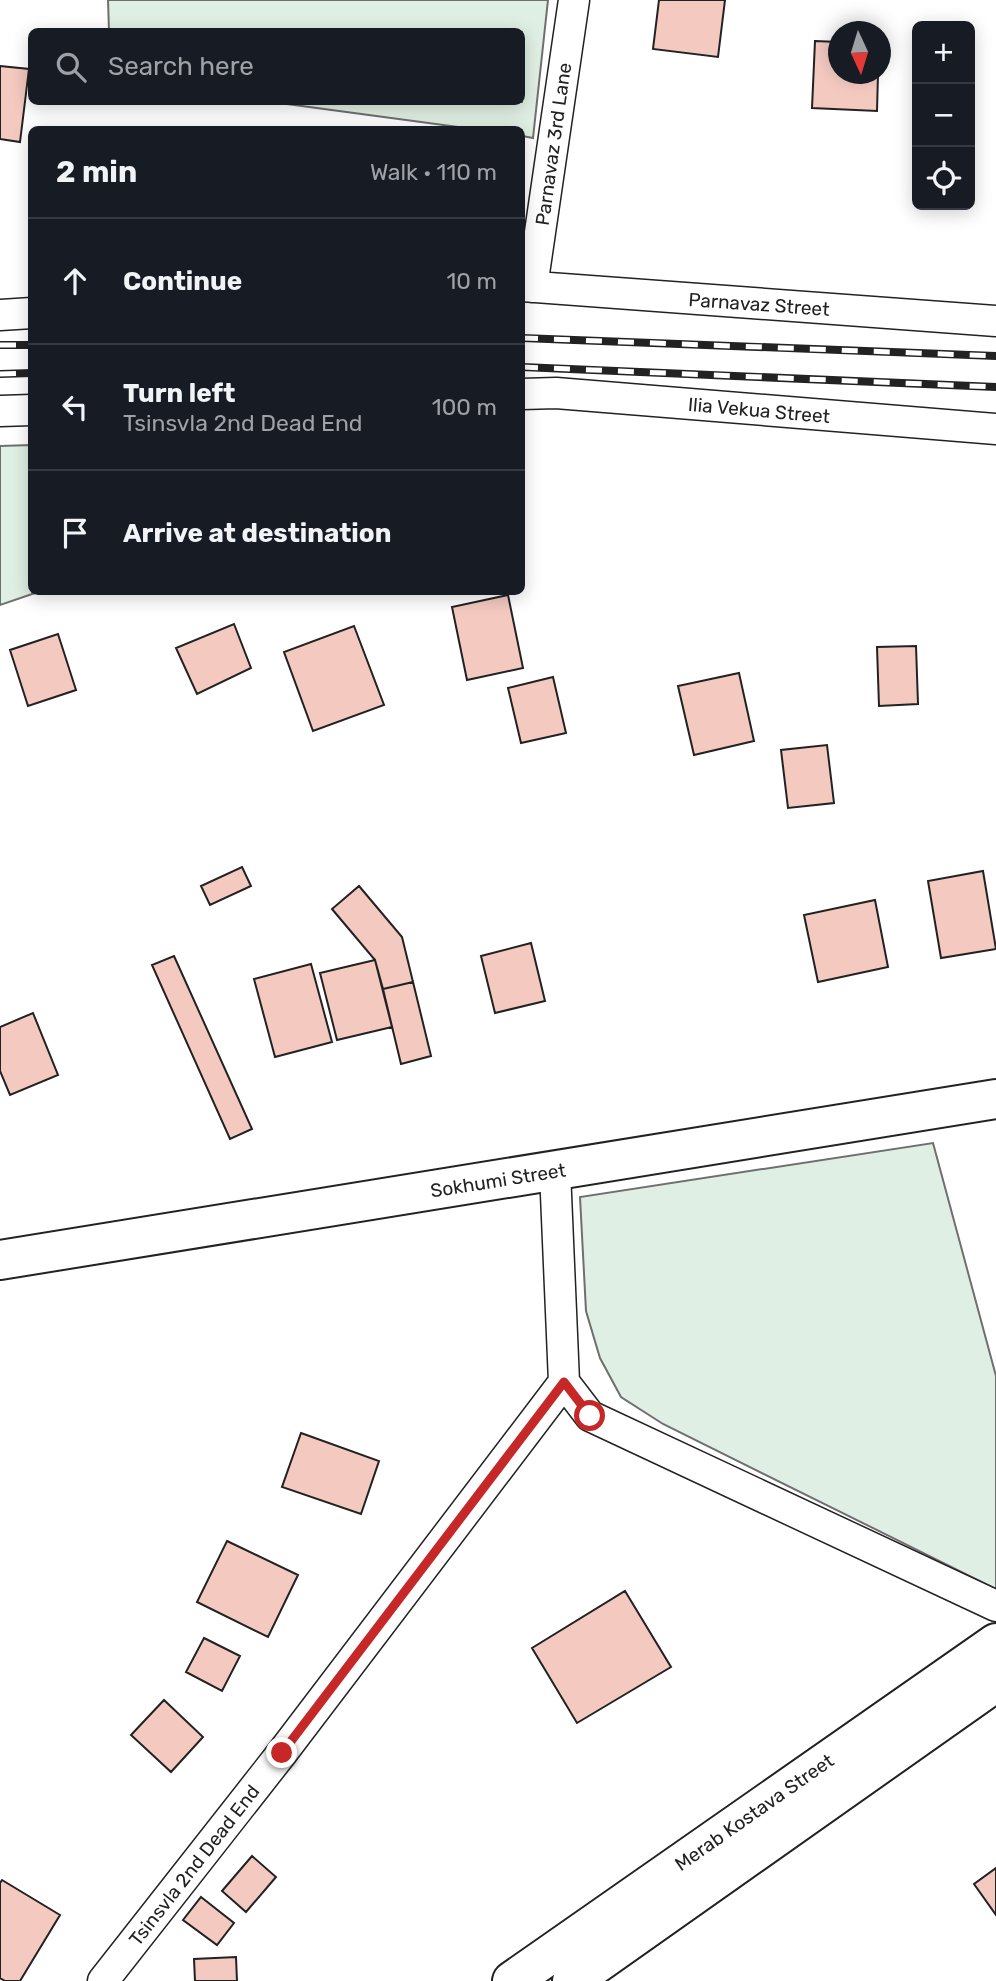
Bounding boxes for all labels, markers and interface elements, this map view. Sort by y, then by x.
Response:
north arrow [828,21,891,84]
map controls [912,21,975,210]
button: + [912,21,975,84]
search box [28,28,525,105]
icon: search [52,48,90,86]
text: Search here [108,51,254,82]
street label: Parnavaz 3rd Lane [531,61,576,227]
button: − [912,84,975,147]
button: locate [912,147,975,210]
text: 2 min [56,154,137,190]
text: Walk · 110 m [370,158,497,186]
icon: ahead [56,262,94,300]
text: Continue [123,266,242,297]
text: 10 m [446,267,497,295]
street label: Parnavaz Street [688,288,831,321]
text: Turn left [123,378,235,409]
icon: left [56,388,94,426]
text: 100 m [432,393,497,421]
street label: Ilia Vekua Street [687,393,831,428]
text: Tsinsvla 2nd Dead End [123,409,363,437]
icon: arrive [56,514,94,552]
text: Arrive at destination [123,518,391,549]
street label: Sokhumi Street [429,1158,568,1203]
route start [574,1400,605,1431]
route end [266,1737,297,1768]
street label: Merab Kostava Street [670,1749,839,1876]
street label: Tsinsvla 2nd Dead End [124,1780,264,1950]

